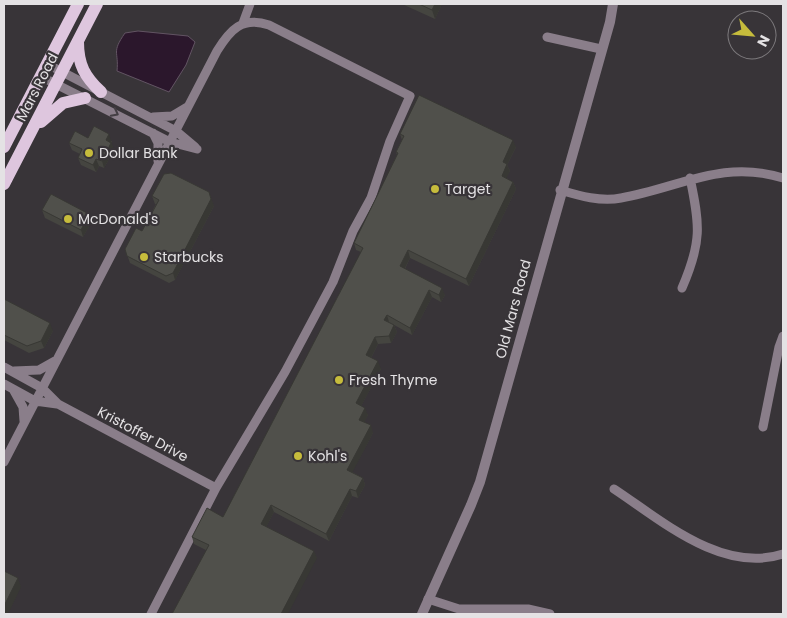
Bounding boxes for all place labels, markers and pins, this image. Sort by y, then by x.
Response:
place label: Dollar Bank [99,143,178,163]
marker: Dollar Bank [83,147,95,159]
place label: Target [445,179,491,199]
marker: Target [429,183,441,195]
place label: McDonald's [78,209,158,229]
marker: McDonald's [62,213,74,225]
place label: Starbucks [154,247,223,267]
marker: Starbucks [138,251,150,263]
place label: Fresh Thyme [349,370,438,390]
marker: Fresh Thyme [333,374,345,386]
place label: Kohl's [308,446,347,466]
marker: Kohl's [292,450,304,462]

